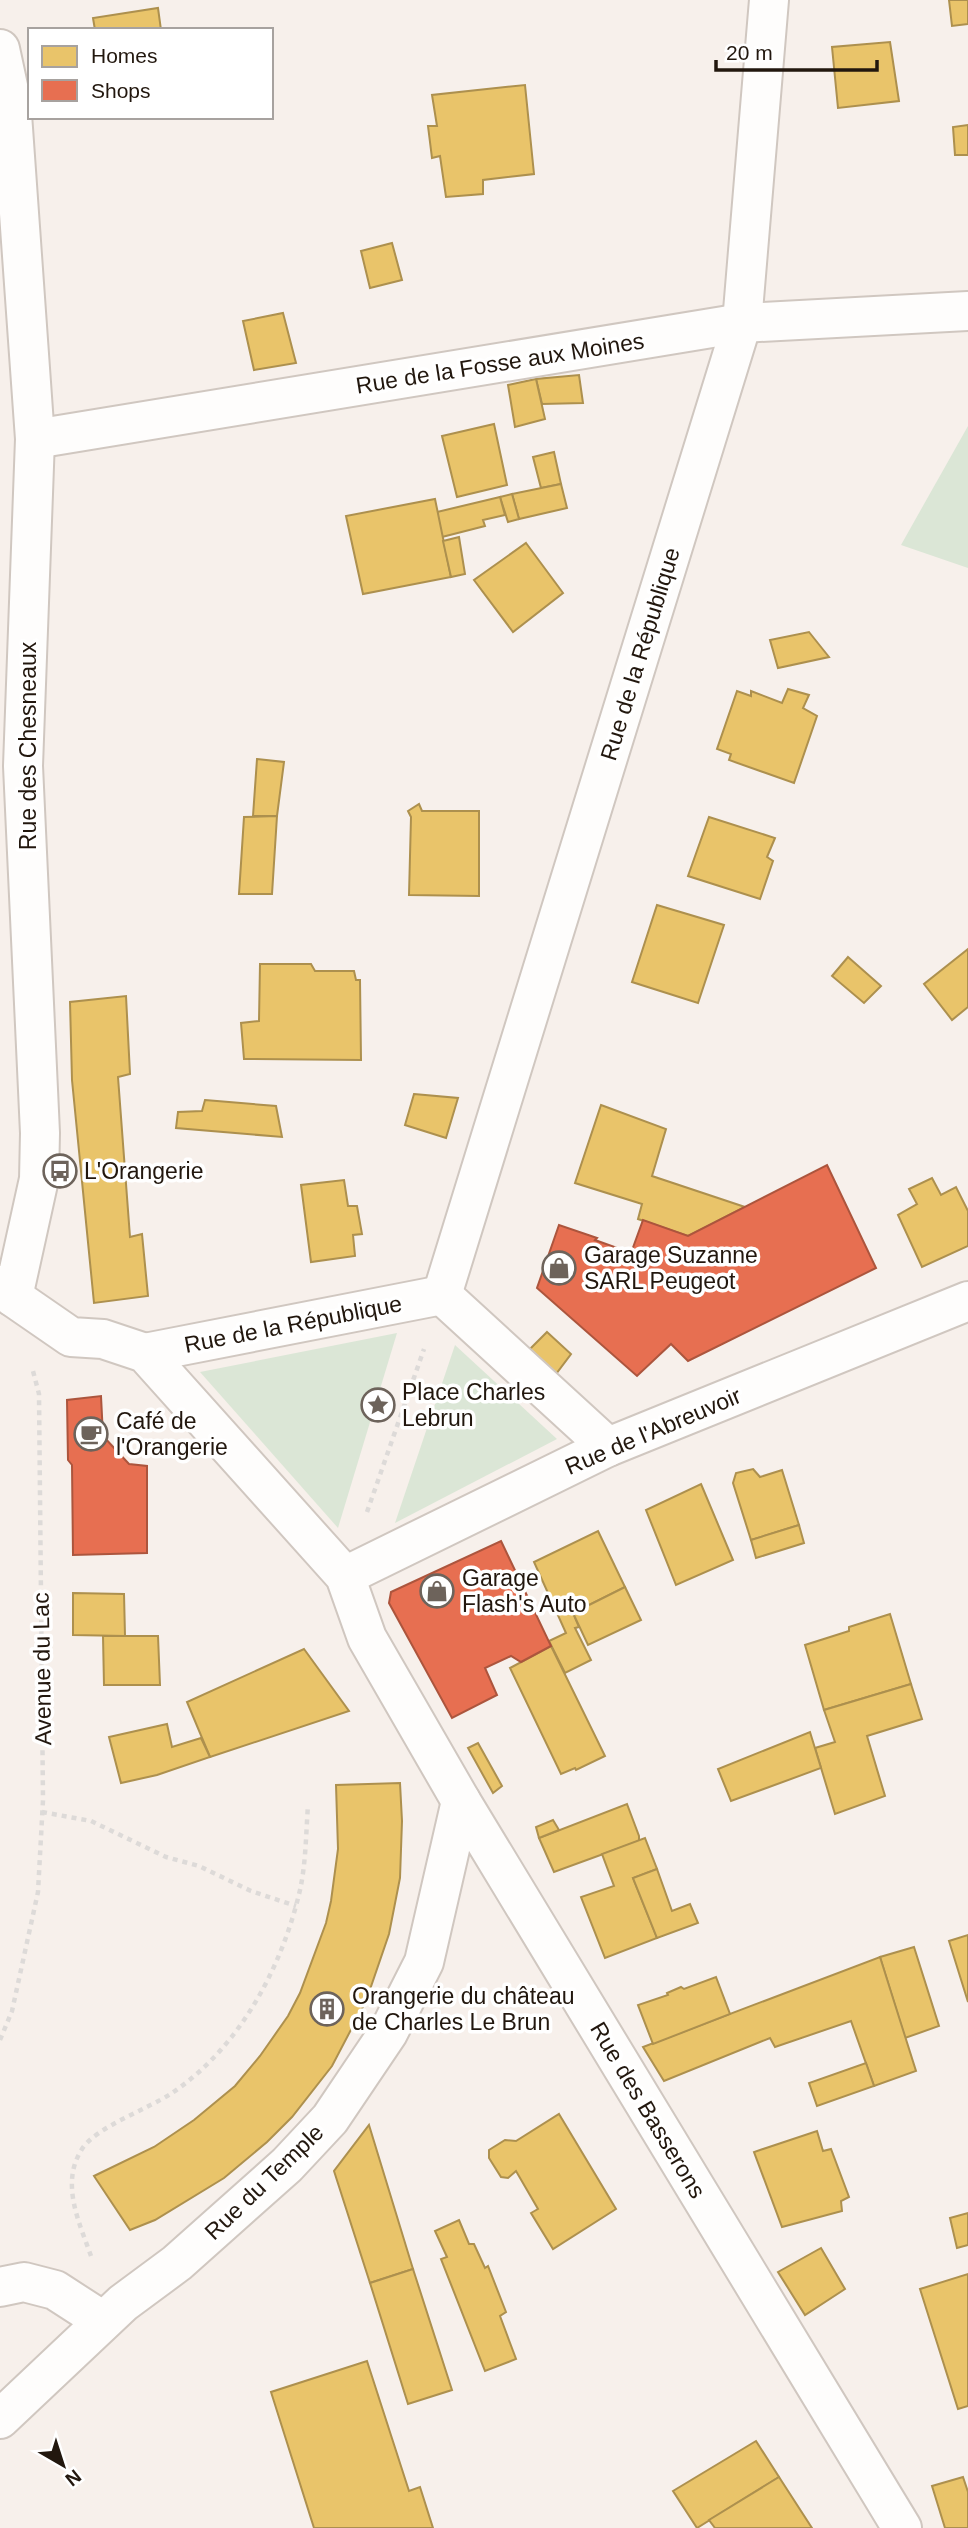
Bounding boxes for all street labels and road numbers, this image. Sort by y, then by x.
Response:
street label: Rue de la Fosse aux Moines [354,327,646,399]
street label: Rue de la République [595,544,685,764]
street label: Rue des Chesneaux [15,641,41,850]
street label: Rue de la République [182,1290,404,1358]
street label: Rue de l'Abreuvoir [561,1382,745,1480]
street label: Avenue du Lac [28,1592,56,1746]
street label: Rue des Basserons [585,2017,711,2203]
street label: Rue du Temple [199,2119,329,2245]

